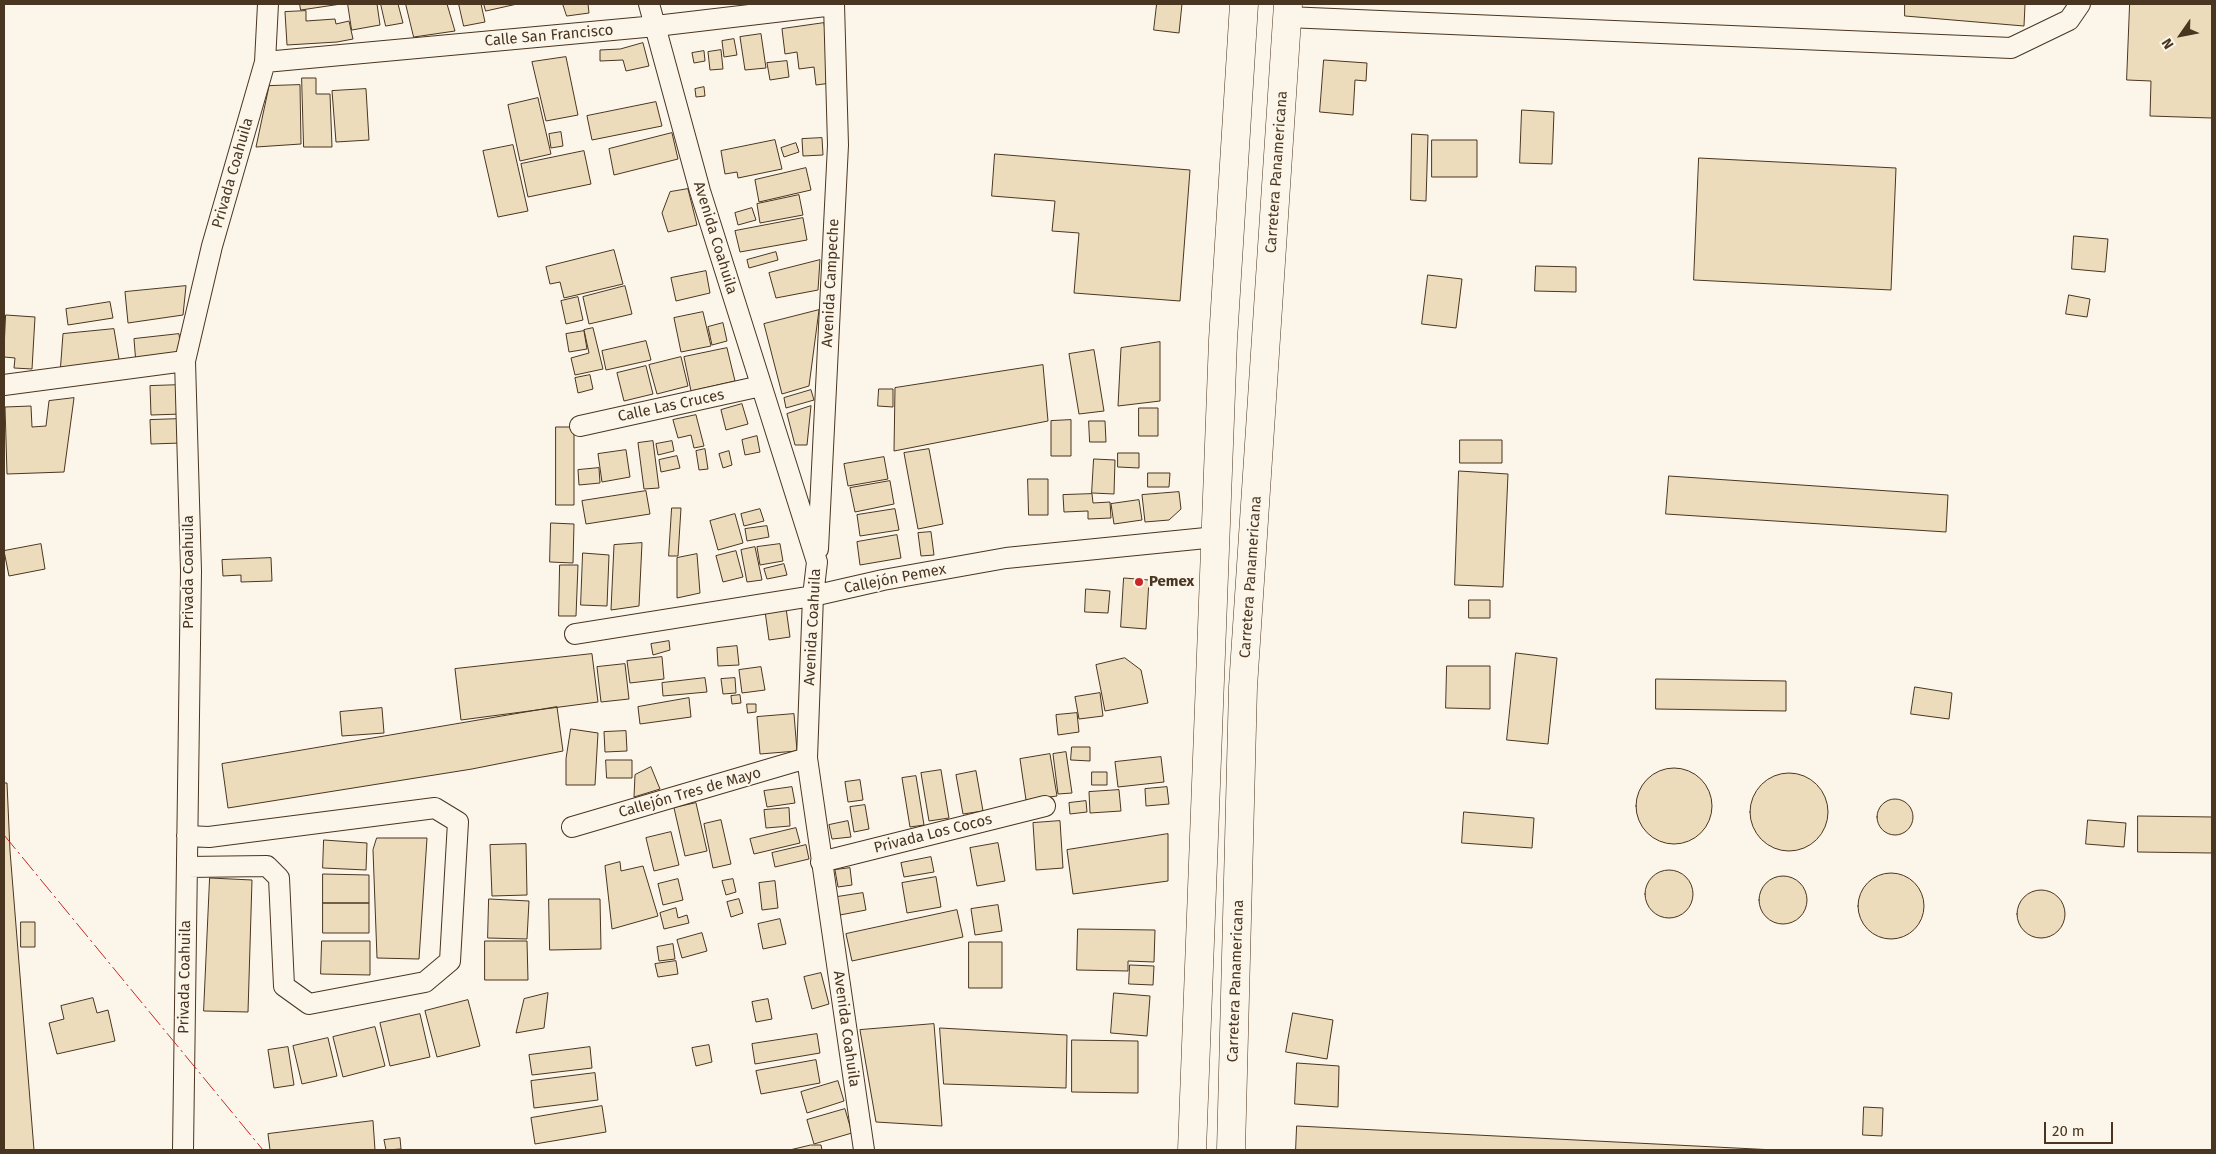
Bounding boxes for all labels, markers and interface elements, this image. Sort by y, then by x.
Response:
north arrow [2156,10,2206,60]
street label: Calle San Francisco [484,21,614,51]
text: N [2158,35,2178,52]
street label: Carretera Panamericana [1262,90,1292,254]
street label: Privada Coahuila [209,116,257,230]
street label: Avenida Coahuila [689,179,741,297]
street label: Avenida Campeche [819,218,843,348]
street label: Calle Las Cruces [616,386,726,426]
street label: Carretera Panamericana [1236,495,1266,659]
street label: Privada Coahuila [180,515,198,629]
street label: Callejón Pemex [842,560,948,598]
street label: Avenida Coahuila [801,568,825,686]
place label: Pemex [1149,573,1194,591]
marker: Pemex [1133,576,1145,588]
street label: Callejón Tres de Mayo [617,764,763,822]
street label: Privada Los Cocos [872,811,994,857]
street label: Carretera Panamericana [1224,899,1248,1063]
street label: Privada Coahuila [175,920,195,1034]
street label: Avenida Coahuila [829,970,863,1088]
scale bar [2046,1112,2115,1144]
text: 20 m [2052,1122,2085,1140]

